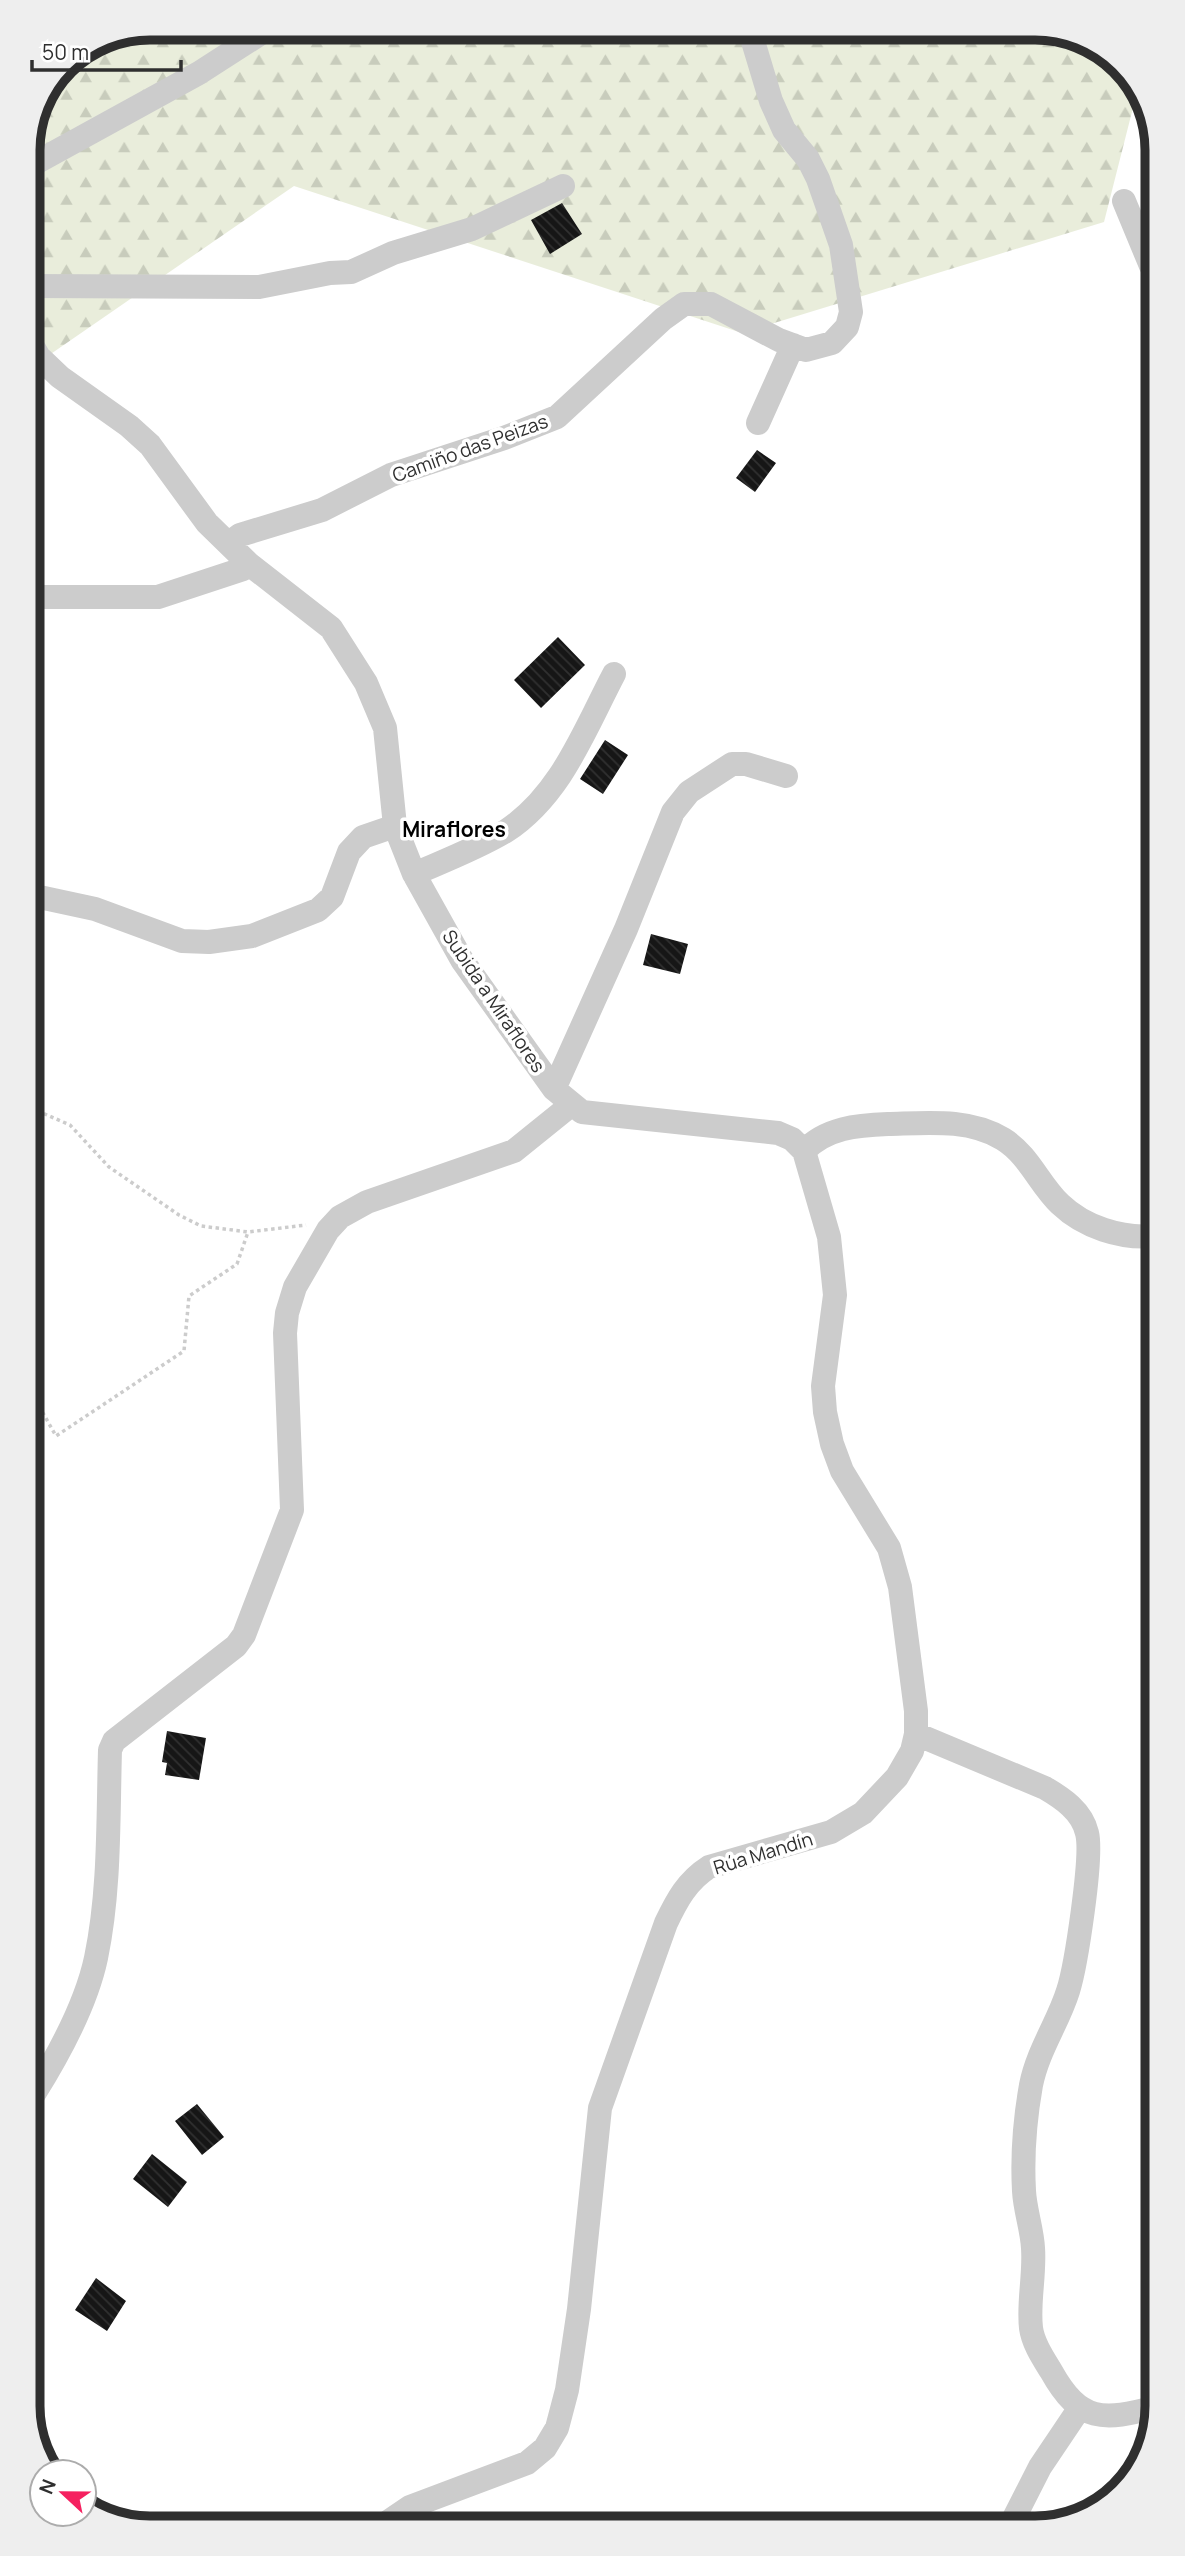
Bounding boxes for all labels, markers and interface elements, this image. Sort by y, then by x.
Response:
scale bar [32,28,180,72]
text: 50 m [42,38,89,66]
street label: Camiño das Peizas [389,408,551,488]
district label: Miraflores [402,815,506,843]
street label: Subida a Miraflores [437,925,551,1077]
street label: Rúa Mandín [710,1826,816,1880]
north arrow [28,2458,98,2528]
text: N [33,2475,62,2498]

